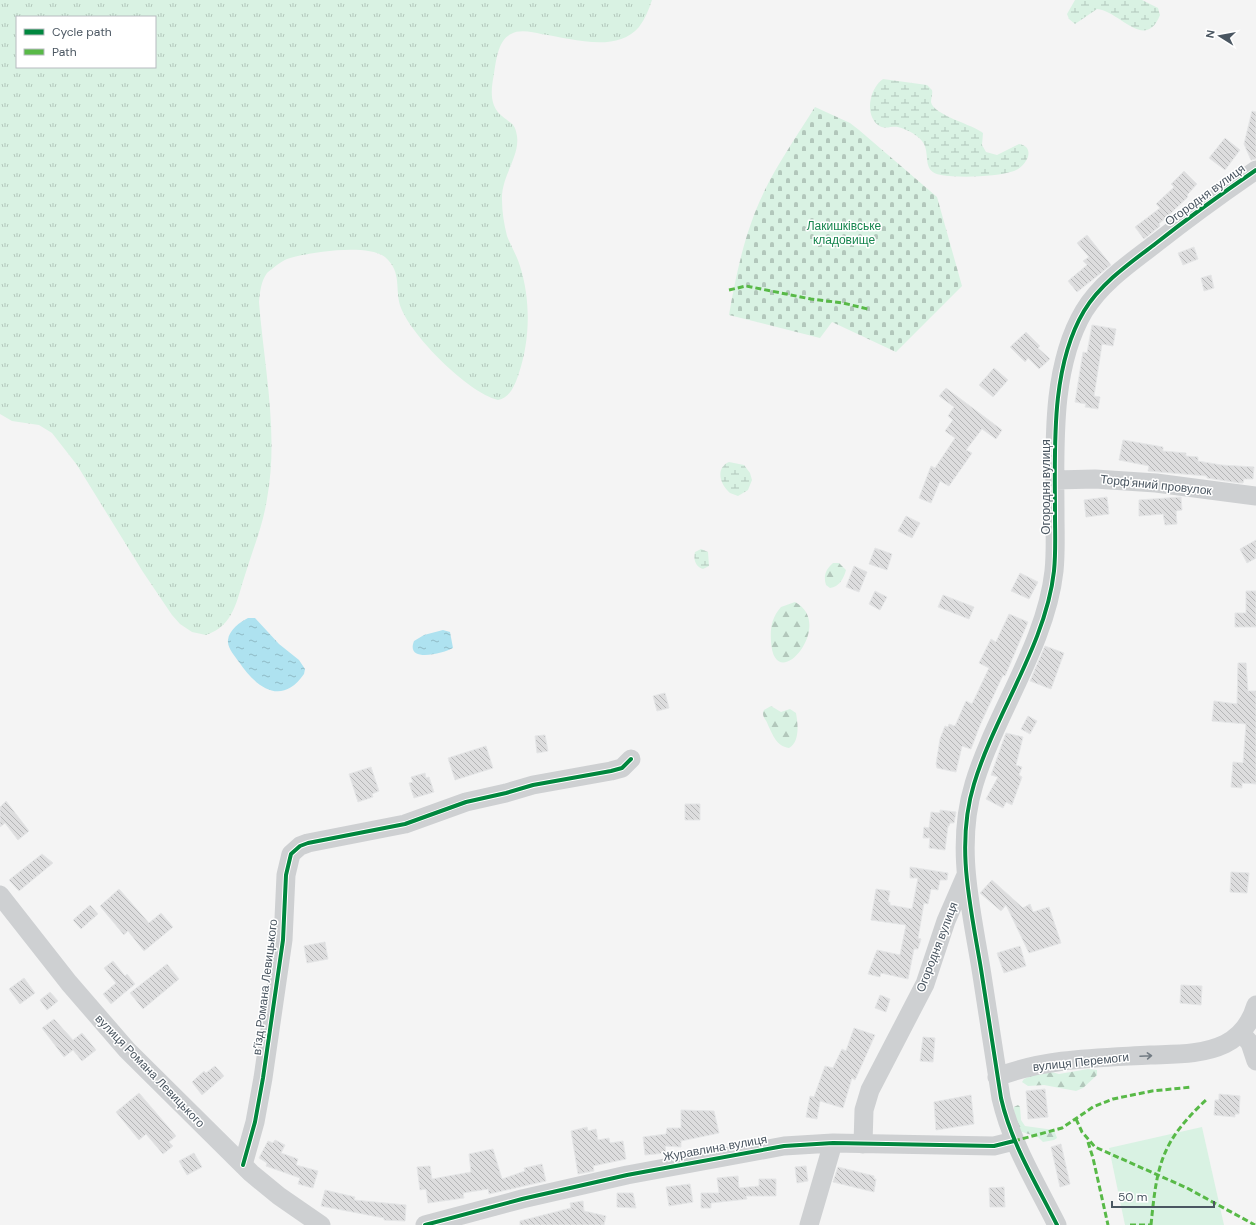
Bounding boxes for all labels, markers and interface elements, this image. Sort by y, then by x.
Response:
legend [16,16,156,68]
north arrow [1200,16,1240,56]
text: Cycle path [52,24,112,40]
text: N [1203,29,1218,39]
text: Path [52,44,77,60]
street label: Огородня вулиця [1162,160,1248,230]
park label: Лакишківське кладовище [807,218,882,248]
street label: Огородня вулиця [1038,439,1054,535]
street label: Торф'яний провулок [1099,471,1213,499]
street label: Огородня вулиця [912,900,962,994]
street label: в’їзд Романа Левицького [249,918,281,1056]
street label: вулиця Романа Левицького [92,1011,209,1131]
street label: вулиця Перемоги [1032,1049,1130,1075]
one-way arrow [1139,1052,1152,1059]
street label: Журавлина вулиця [662,1131,768,1165]
scale bar [1112,1183,1214,1209]
text: 50 m [1118,1189,1147,1205]

